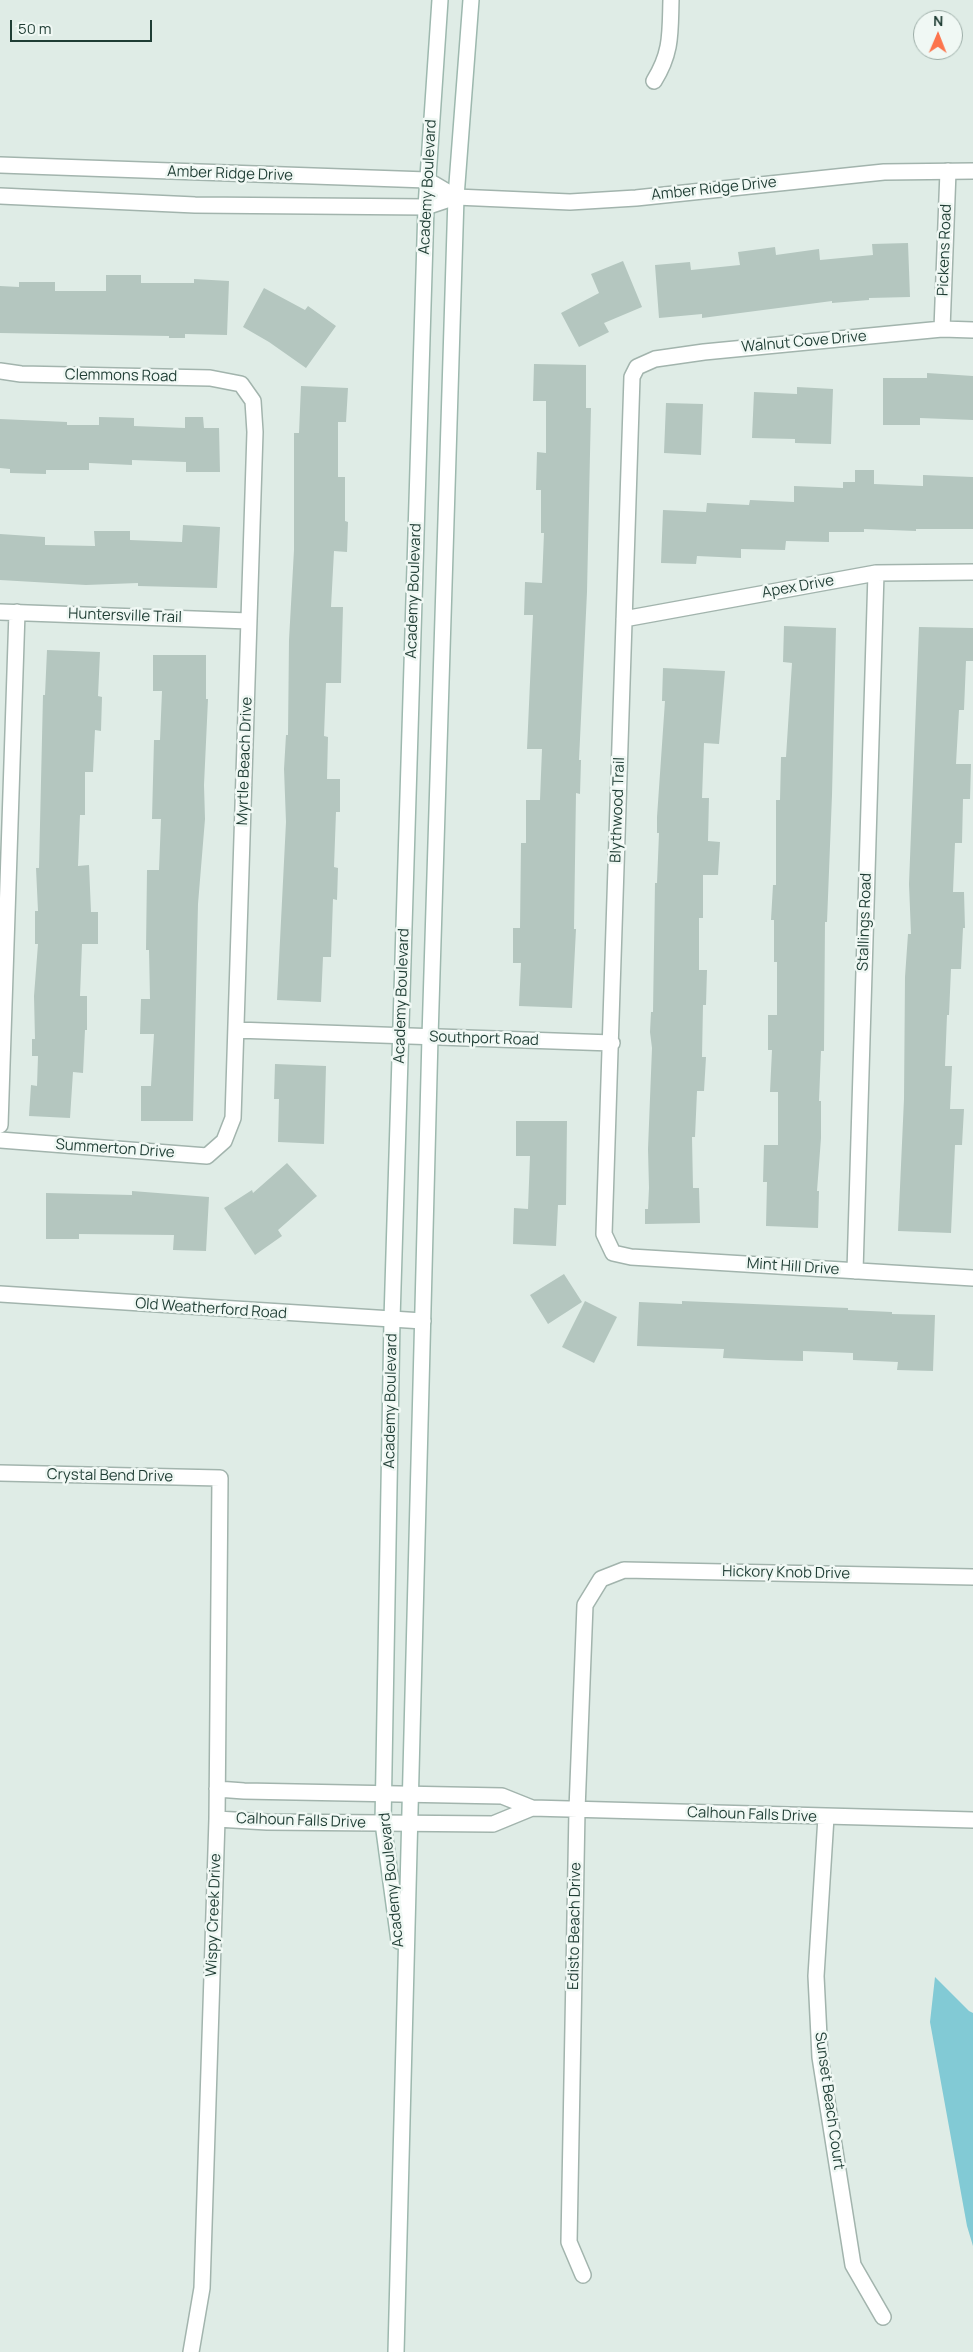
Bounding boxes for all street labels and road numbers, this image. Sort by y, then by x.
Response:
street label: Academy Boulevard [415,119,441,255]
street label: Amber Ridge Drive [167,163,293,185]
street label: Amber Ridge Drive [650,173,778,205]
street label: Pickens Road [934,204,956,296]
street label: Walnut Cove Drive [741,328,867,356]
street label: Clemmons Road [65,366,177,386]
street label: Academy Boulevard [403,523,425,659]
street label: Apex Drive [761,572,835,602]
street label: Huntersville Trail [68,605,182,627]
street label: Myrtle Beach Drive [234,696,256,826]
street label: Blythwood Trail [607,757,629,863]
street label: Stallings Road [854,873,876,971]
street label: Academy Boulevard [391,928,413,1064]
street label: Southport Road [429,1028,539,1050]
street label: Summerton Drive [55,1136,175,1162]
street label: Mint Hill Drive [746,1255,840,1279]
street label: Old Weatherford Road [135,1295,287,1323]
street label: Academy Boulevard [381,1333,401,1469]
street label: Crystal Bend Drive [47,1466,173,1486]
street label: Hickory Knob Drive [722,1563,850,1583]
street label: Calhoun Falls Drive [687,1804,817,1826]
street label: Calhoun Falls Drive [236,1810,366,1832]
street label: Academy Boulevard [376,1812,408,1948]
street label: Wispy Creek Drive [203,1853,225,1977]
street label: Edisto Beach Drive [565,1862,585,1990]
street label: Sunset Beach Court [810,2031,848,2171]

